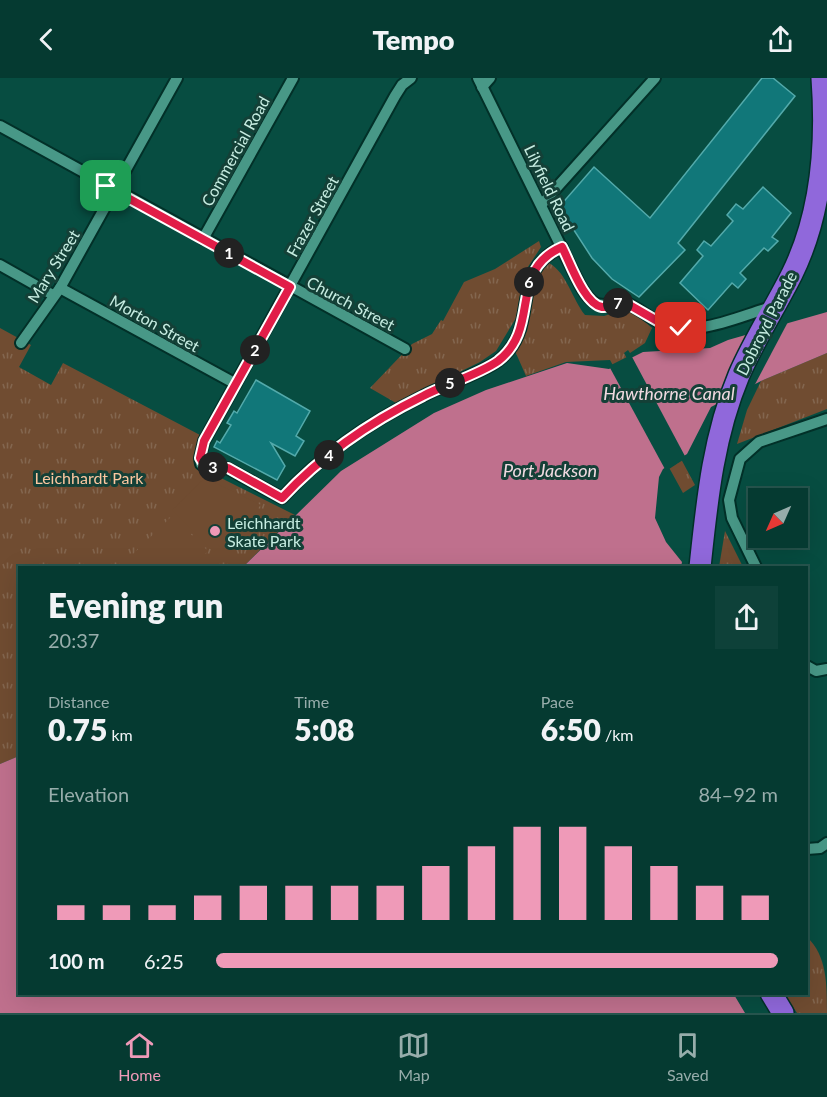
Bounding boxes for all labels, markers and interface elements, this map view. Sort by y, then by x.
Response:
icon: back [30,23,63,56]
text: Tempo [373,23,455,56]
icon: share [764,23,797,56]
street label: Commercial Road [197,93,273,209]
street label: Lilyfield Road [521,142,579,234]
pin [80,160,131,211]
icon: arrive [89,169,122,202]
street label: Frazer Street [282,172,342,260]
street label: Mary Street [23,226,83,306]
pin: 1 [214,238,244,268]
text: 1 [224,243,234,262]
pin: 6 [514,267,544,297]
street label: Dobroyd Parade [732,268,800,378]
street label: Church Street [304,272,398,334]
text: 6 [524,272,534,291]
pin: 7 [603,288,633,318]
street label: Morton Street [107,291,203,356]
text: 7 [613,293,623,312]
pin [655,302,706,353]
icon: check [664,311,697,344]
pin: 2 [240,335,270,365]
text: 2 [250,340,260,359]
pin: 5 [435,368,465,398]
text: 5 [445,373,455,392]
water label: Hawthorne Canal [603,382,735,404]
pin: 4 [314,440,344,470]
text: 4 [324,445,334,464]
pin: 3 [198,452,228,482]
text: 3 [208,457,218,476]
water label: Port Jackson [503,459,597,481]
park label: Leichhardt Park [35,468,144,487]
north arrow [748,488,808,548]
map controls [748,488,808,548]
place label: Leichhardt Skate Park [227,513,302,550]
marker: Leichhardt Skate Park [208,524,222,538]
text: Evening run [48,585,223,625]
button: share [715,586,778,649]
text: 20:37 [48,628,99,652]
text: Distance [48,692,109,711]
text: Time [294,692,329,711]
text: Pace [541,692,574,711]
text: 0.75 [48,711,107,747]
text: 5:08 [294,711,354,747]
text: 6:50 [541,711,601,747]
text: km [107,725,133,744]
text: /km [601,725,633,744]
text: Elevation [48,782,129,806]
text: 84–92 m [698,782,778,806]
text: 100 m [48,949,104,973]
text: 6:25 [144,949,184,973]
tab: Home [118,1029,161,1084]
tab: Map [397,1029,430,1084]
tab: Saved [667,1029,709,1084]

